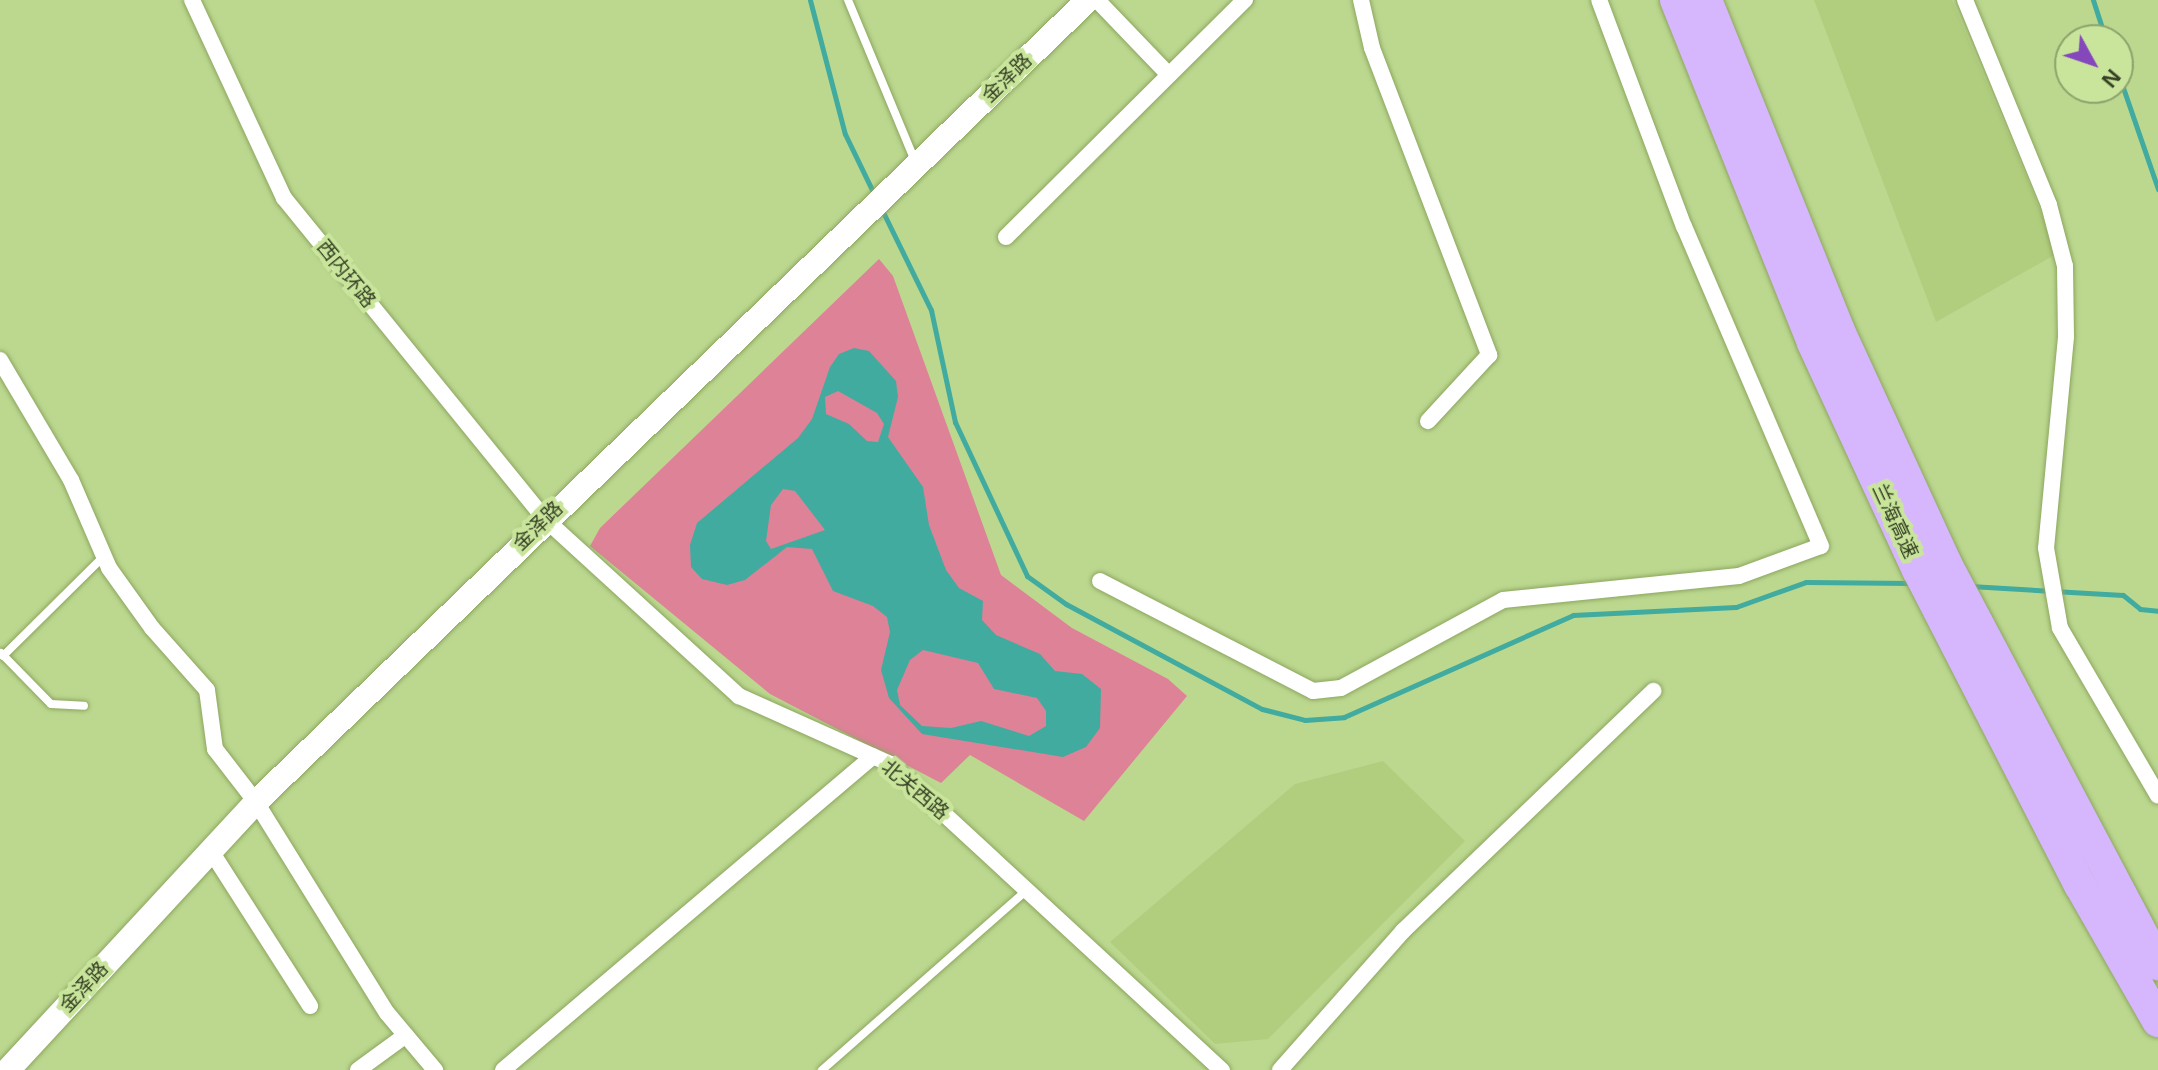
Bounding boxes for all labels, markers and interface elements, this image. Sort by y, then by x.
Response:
north arrow [2054,24,2134,104]
street label: 金泽路 [977,49,1037,107]
text: N [2097,64,2126,93]
street label: 西内环路 [312,235,380,313]
street label: 兰海高速 [1867,480,1923,562]
street label: 金泽路 [508,497,568,555]
street label: 北关西路 [877,755,953,825]
street label: 金泽路 [55,957,113,1017]

